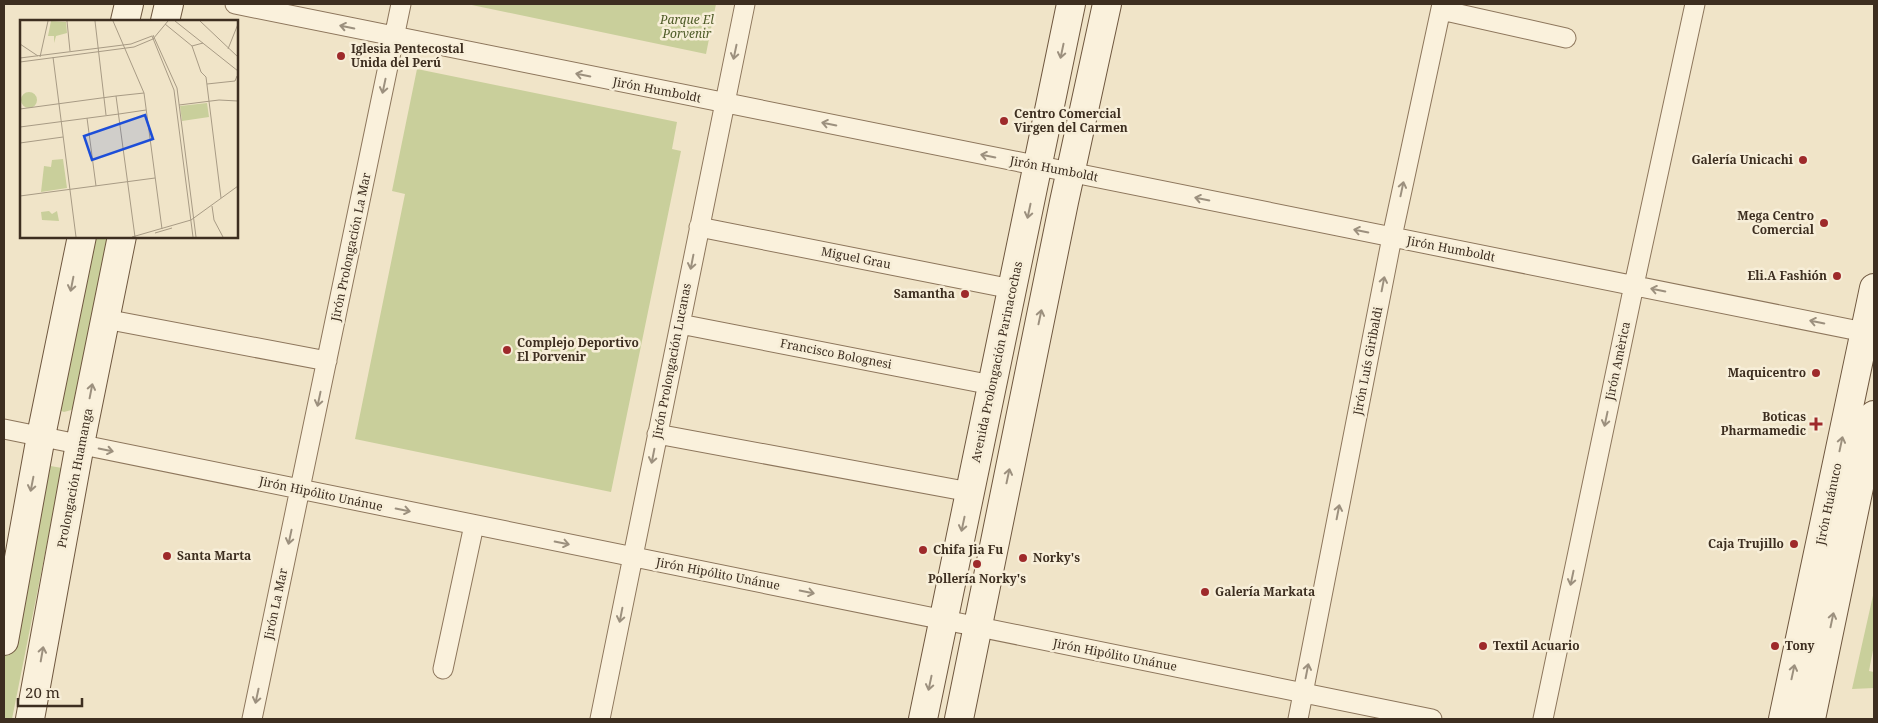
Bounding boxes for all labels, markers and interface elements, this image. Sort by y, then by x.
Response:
park label: Parque El Porvenir [659,11,714,42]
inset map [20,20,238,238]
one-way arrow [339,22,355,31]
place label: Iglesia Pentecostal Unida del Perú [351,40,465,71]
one-way arrow [730,43,739,59]
one-way arrow [1056,43,1066,59]
marker: Iglesia Pentecostal Unida del Perú [335,50,347,62]
one-way arrow [576,70,592,79]
street label: Jirón Humboldt [610,72,703,106]
one-way arrow [379,77,389,93]
place label: Centro Comercial Virgen del Carmen [1014,105,1128,136]
marker: Centro Comercial Virgen del Carmen [998,115,1010,127]
one-way arrow [821,119,837,128]
one-way arrow [980,151,996,160]
street label: Jirón Humboldt [1007,151,1100,185]
place label: Galería Unicachi [1691,151,1794,168]
marker: Galería Unicachi [1797,154,1809,166]
street label: Jirón Prolongación La Mar [326,171,375,324]
one-way arrow [1398,182,1407,198]
one-way arrow [1194,194,1210,203]
one-way arrow [1023,202,1033,218]
place label: Mega Centro Comercial [1737,207,1815,238]
marker: Mega Centro Comercial [1818,217,1830,229]
one-way arrow [1353,226,1369,235]
street label: Jirón Humboldt [1404,231,1497,265]
street label: Miguel Grau [820,242,893,273]
one-way arrow [687,254,696,270]
street label: Avenida Prolongación Parinacochas [967,260,1026,464]
place label: Eli.A Fashión [1747,267,1827,284]
marker: Eli.A Fashión [1831,270,1843,282]
one-way arrow [67,276,76,292]
one-way arrow [1378,276,1388,292]
street label: Jirón Prolongación Lucanas [648,282,695,441]
place label: Samantha [894,285,955,302]
one-way arrow [1650,285,1666,294]
marker: Samantha [959,288,971,300]
street label: Jirón Luís Giribaldi [1348,305,1386,417]
one-way arrow [1036,310,1046,326]
one-way arrow [1809,317,1825,326]
street label: Jirón Amèrica [1601,320,1634,403]
place label: Complejo Deportivo El Porvenir [517,334,639,365]
street label: Francisco Bolognesi [779,334,894,373]
marker: Complejo Deportivo El Porvenir [501,344,513,356]
place label: Maquicentro [1728,364,1806,381]
marker: Maquicentro [1810,367,1822,379]
one-way arrow [87,384,96,400]
one-way arrow [314,391,323,407]
street label: Prolongación Huamanga [53,406,96,549]
place label: Boticas Pharmamedic [1721,408,1806,439]
one-way arrow [1600,410,1610,426]
marker: Boticas Pharmamedic [1810,418,1822,430]
one-way arrow [1837,437,1846,453]
one-way arrow [98,446,114,455]
one-way arrow [648,447,657,463]
street label: Jirón Huánuco [1811,461,1846,548]
one-way arrow [1004,469,1013,485]
street label: Jirón Hipólito Unánue [257,472,384,515]
one-way arrow [27,476,37,492]
one-way arrow [1334,504,1343,520]
one-way arrow [394,506,410,516]
one-way arrow [958,515,968,531]
one-way arrow [285,529,294,545]
place label: Caja Trujillo [1708,535,1784,552]
one-way arrow [554,538,570,548]
marker: Caja Trujillo [1788,538,1800,550]
place label: Chifa Jia Fu [933,541,1003,558]
marker: Chifa Jia Fu [917,544,929,556]
place label: Santa Marta [177,547,251,564]
place label: Norky's [1033,549,1080,566]
marker: Santa Marta [161,550,173,562]
marker: Norky's [1017,552,1029,564]
street label: Jirón Hipólito Unánue [654,553,782,594]
marker: Pollería Norky's [971,558,983,570]
street label: Jirón La Mar [259,566,291,642]
one-way arrow [1567,569,1577,585]
place label: Pollería Norky's [928,570,1026,587]
place label: Galería Markata [1215,583,1315,600]
marker: Galería Markata [1199,586,1211,598]
one-way arrow [799,588,815,598]
one-way arrow [616,607,625,623]
one-way arrow [1828,613,1837,629]
street label: Jirón Hipólito Unánue [1051,634,1179,675]
place label: Textil Acuario [1493,637,1580,654]
place label: Tony [1785,637,1815,654]
marker: Textil Acuario [1477,640,1489,652]
marker: Tony [1769,640,1781,652]
one-way arrow [38,647,48,663]
one-way arrow [1303,664,1312,680]
one-way arrow [1789,664,1798,680]
one-way arrow [925,675,935,691]
scale bar [18,676,81,708]
text: 20 m [25,682,60,702]
one-way arrow [252,688,261,704]

